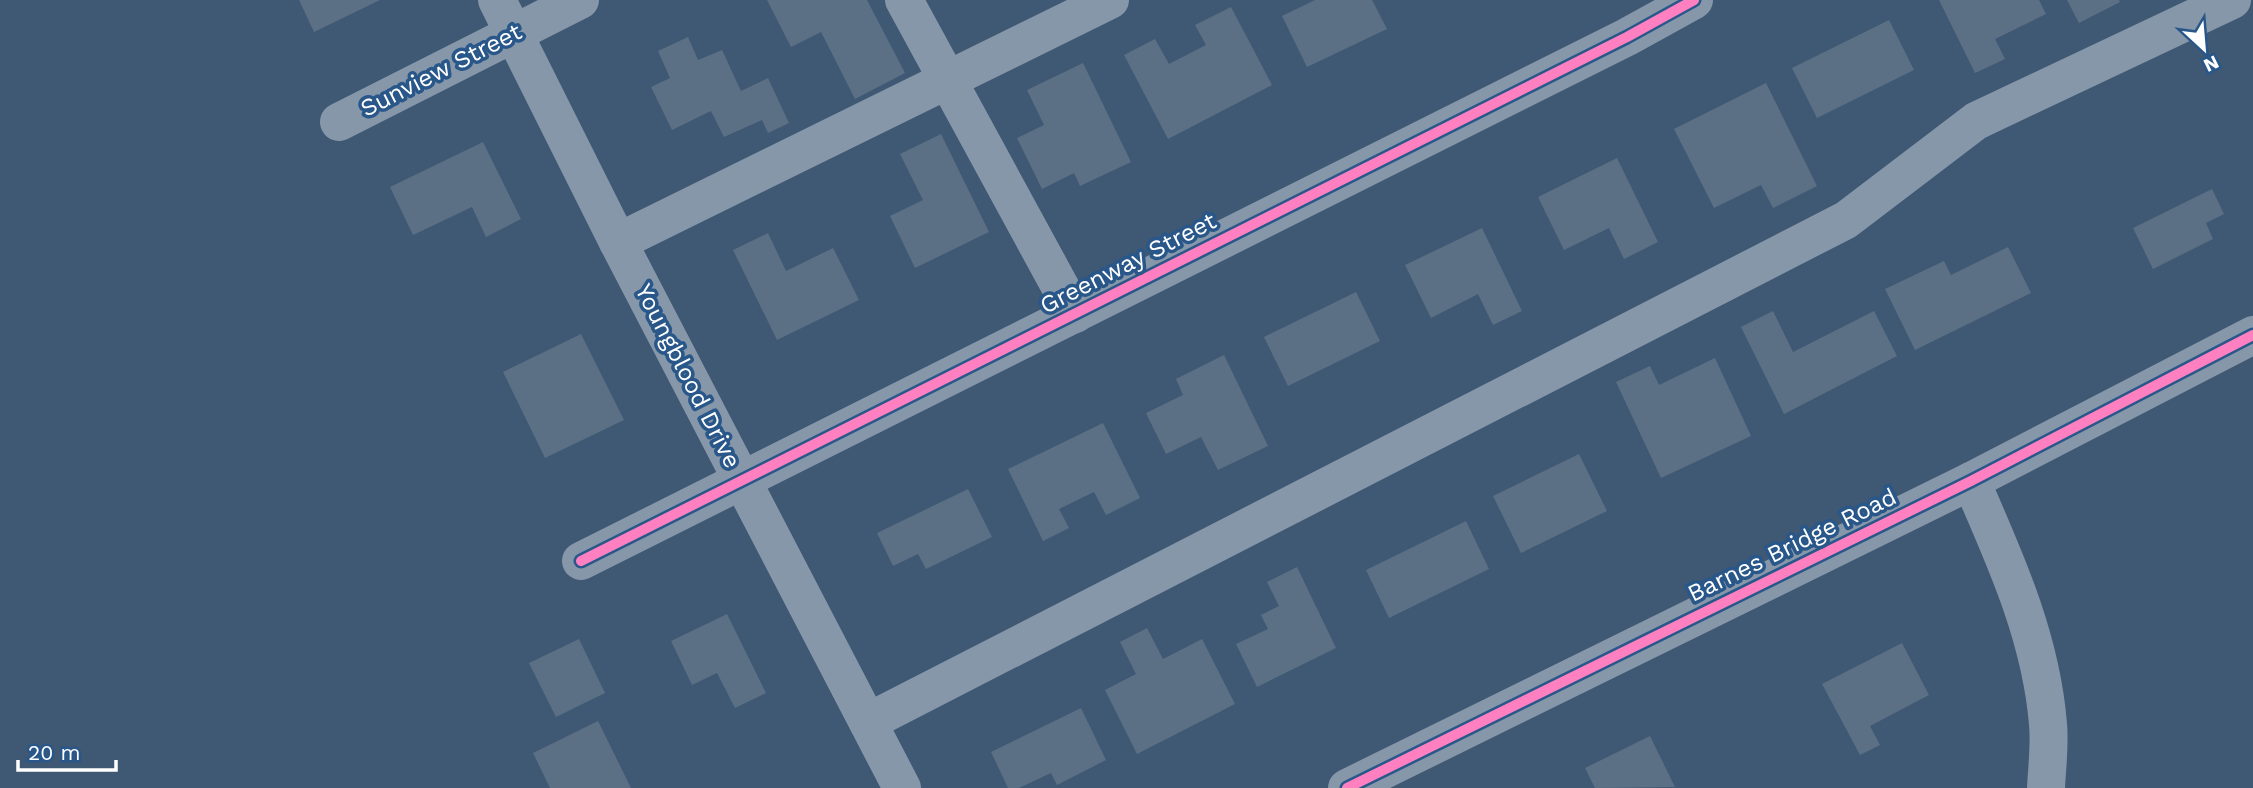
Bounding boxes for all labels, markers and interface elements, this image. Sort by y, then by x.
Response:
north arrow [2169,14,2239,84]
street label: Sunview Street [356,17,526,123]
text: N [2200,50,2223,77]
street label: Greenway Street [1035,206,1221,320]
street label: Youngblood Drive [629,279,747,473]
street label: Barnes Bridge Road [1683,482,1901,608]
scale bar [18,728,116,772]
text: 20 m [28,740,80,765]

